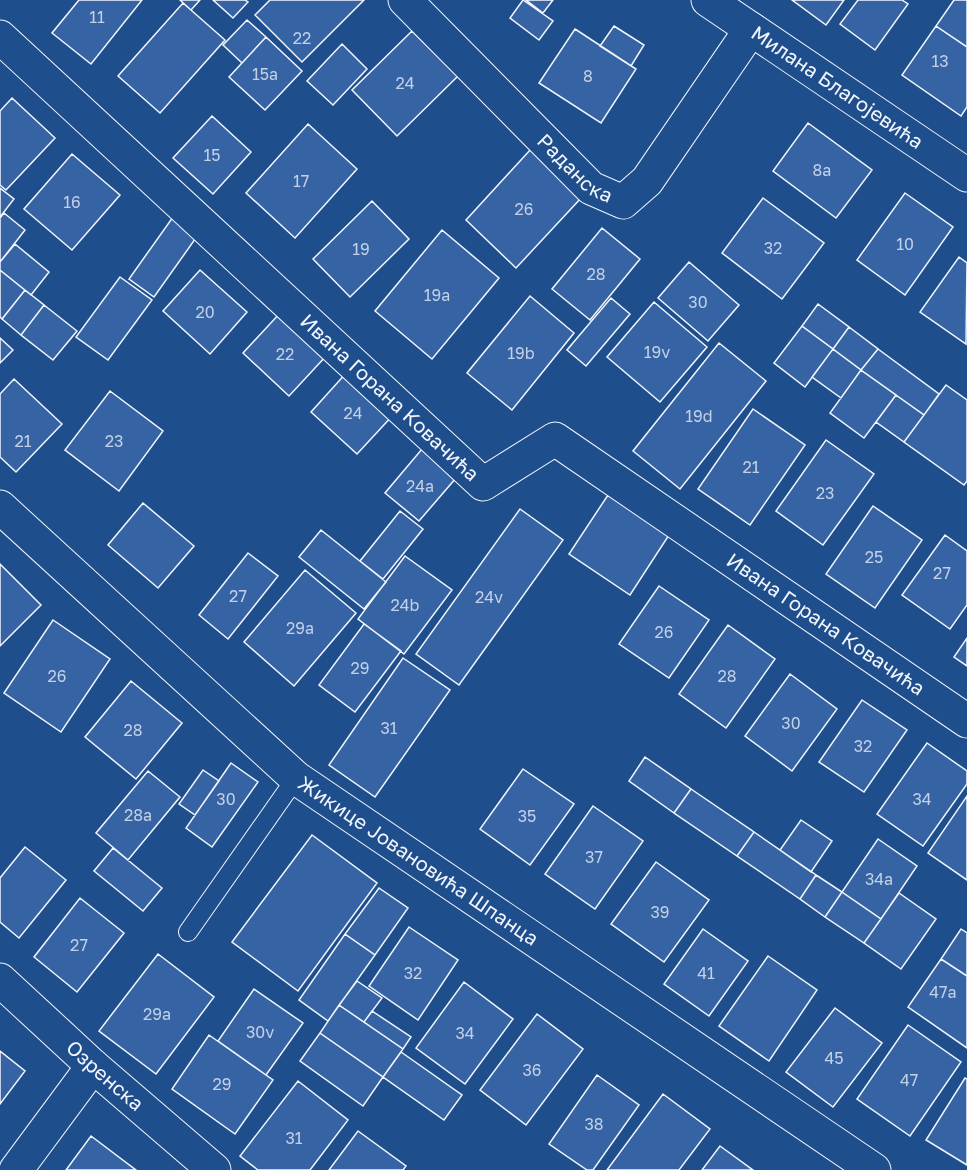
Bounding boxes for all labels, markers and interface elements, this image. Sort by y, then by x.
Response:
house number: 11 [89,7,105,27]
street label: Милана Благојевића [747,20,928,153]
house number: 22 [293,28,311,48]
house number: 13 [931,51,949,71]
house number: 15a [252,64,278,84]
house number: 8 [583,66,593,86]
house number: 24 [395,73,415,93]
street label: Раданска [533,128,617,207]
house number: 15 [203,145,221,165]
house number: 8a [813,160,831,180]
house number: 17 [293,171,309,191]
house number: 16 [63,192,81,212]
house number: 26 [515,199,533,219]
house number: 10 [896,234,914,254]
house number: 32 [764,238,782,258]
house number: 19 [352,239,370,259]
house number: 28 [586,264,606,284]
house number: 19a [424,285,450,305]
house number: 30 [688,292,708,312]
house number: 20 [195,302,215,322]
street label: Ивана Горана Ковачића [296,308,485,485]
house number: 19v [644,342,670,362]
house number: 19b [507,343,535,363]
house number: 22 [276,344,294,364]
house number: 24 [343,403,363,423]
house number: 19d [685,406,713,426]
house number: 21 [14,431,32,451]
house number: 23 [105,431,123,451]
house number: 21 [742,457,760,477]
house number: 24a [406,476,434,496]
house number: 23 [816,483,834,503]
street label: Ивана Горана Ковачића [723,547,930,700]
house number: 25 [865,547,883,567]
house number: 27 [933,563,951,583]
house number: 27 [229,586,247,606]
house number: 24v [475,587,503,607]
house number: 24b [391,595,420,615]
house number: 29a [286,618,314,638]
house number: 26 [655,622,673,642]
house number: 29 [351,658,369,678]
house number: 26 [48,666,66,686]
house number: 28 [717,666,737,686]
house number: 30 [781,713,801,733]
house number: 31 [380,718,398,738]
house number: 28 [123,720,143,740]
house number: 32 [854,736,872,756]
street label: Жикице Јовановића Шпанца [294,770,544,950]
house number: 30 [216,789,236,809]
house number: 34 [912,789,932,809]
house number: 28a [124,805,152,825]
house number: 35 [518,806,536,826]
house number: 37 [585,847,603,867]
house number: 34a [865,869,893,889]
house number: 39 [650,902,670,922]
house number: 27 [70,935,88,955]
house number: 32 [404,963,422,983]
house number: 41 [697,963,715,983]
house number: 47a [929,982,957,1002]
house number: 29a [143,1004,171,1024]
house number: 30v [246,1022,274,1042]
house number: 34 [455,1023,475,1043]
street label: Озренска [62,1035,149,1115]
house number: 45 [824,1048,844,1068]
house number: 36 [522,1060,542,1080]
house number: 47 [900,1070,918,1090]
house number: 29 [213,1074,231,1094]
house number: 38 [584,1114,604,1134]
house number: 31 [285,1128,303,1148]

